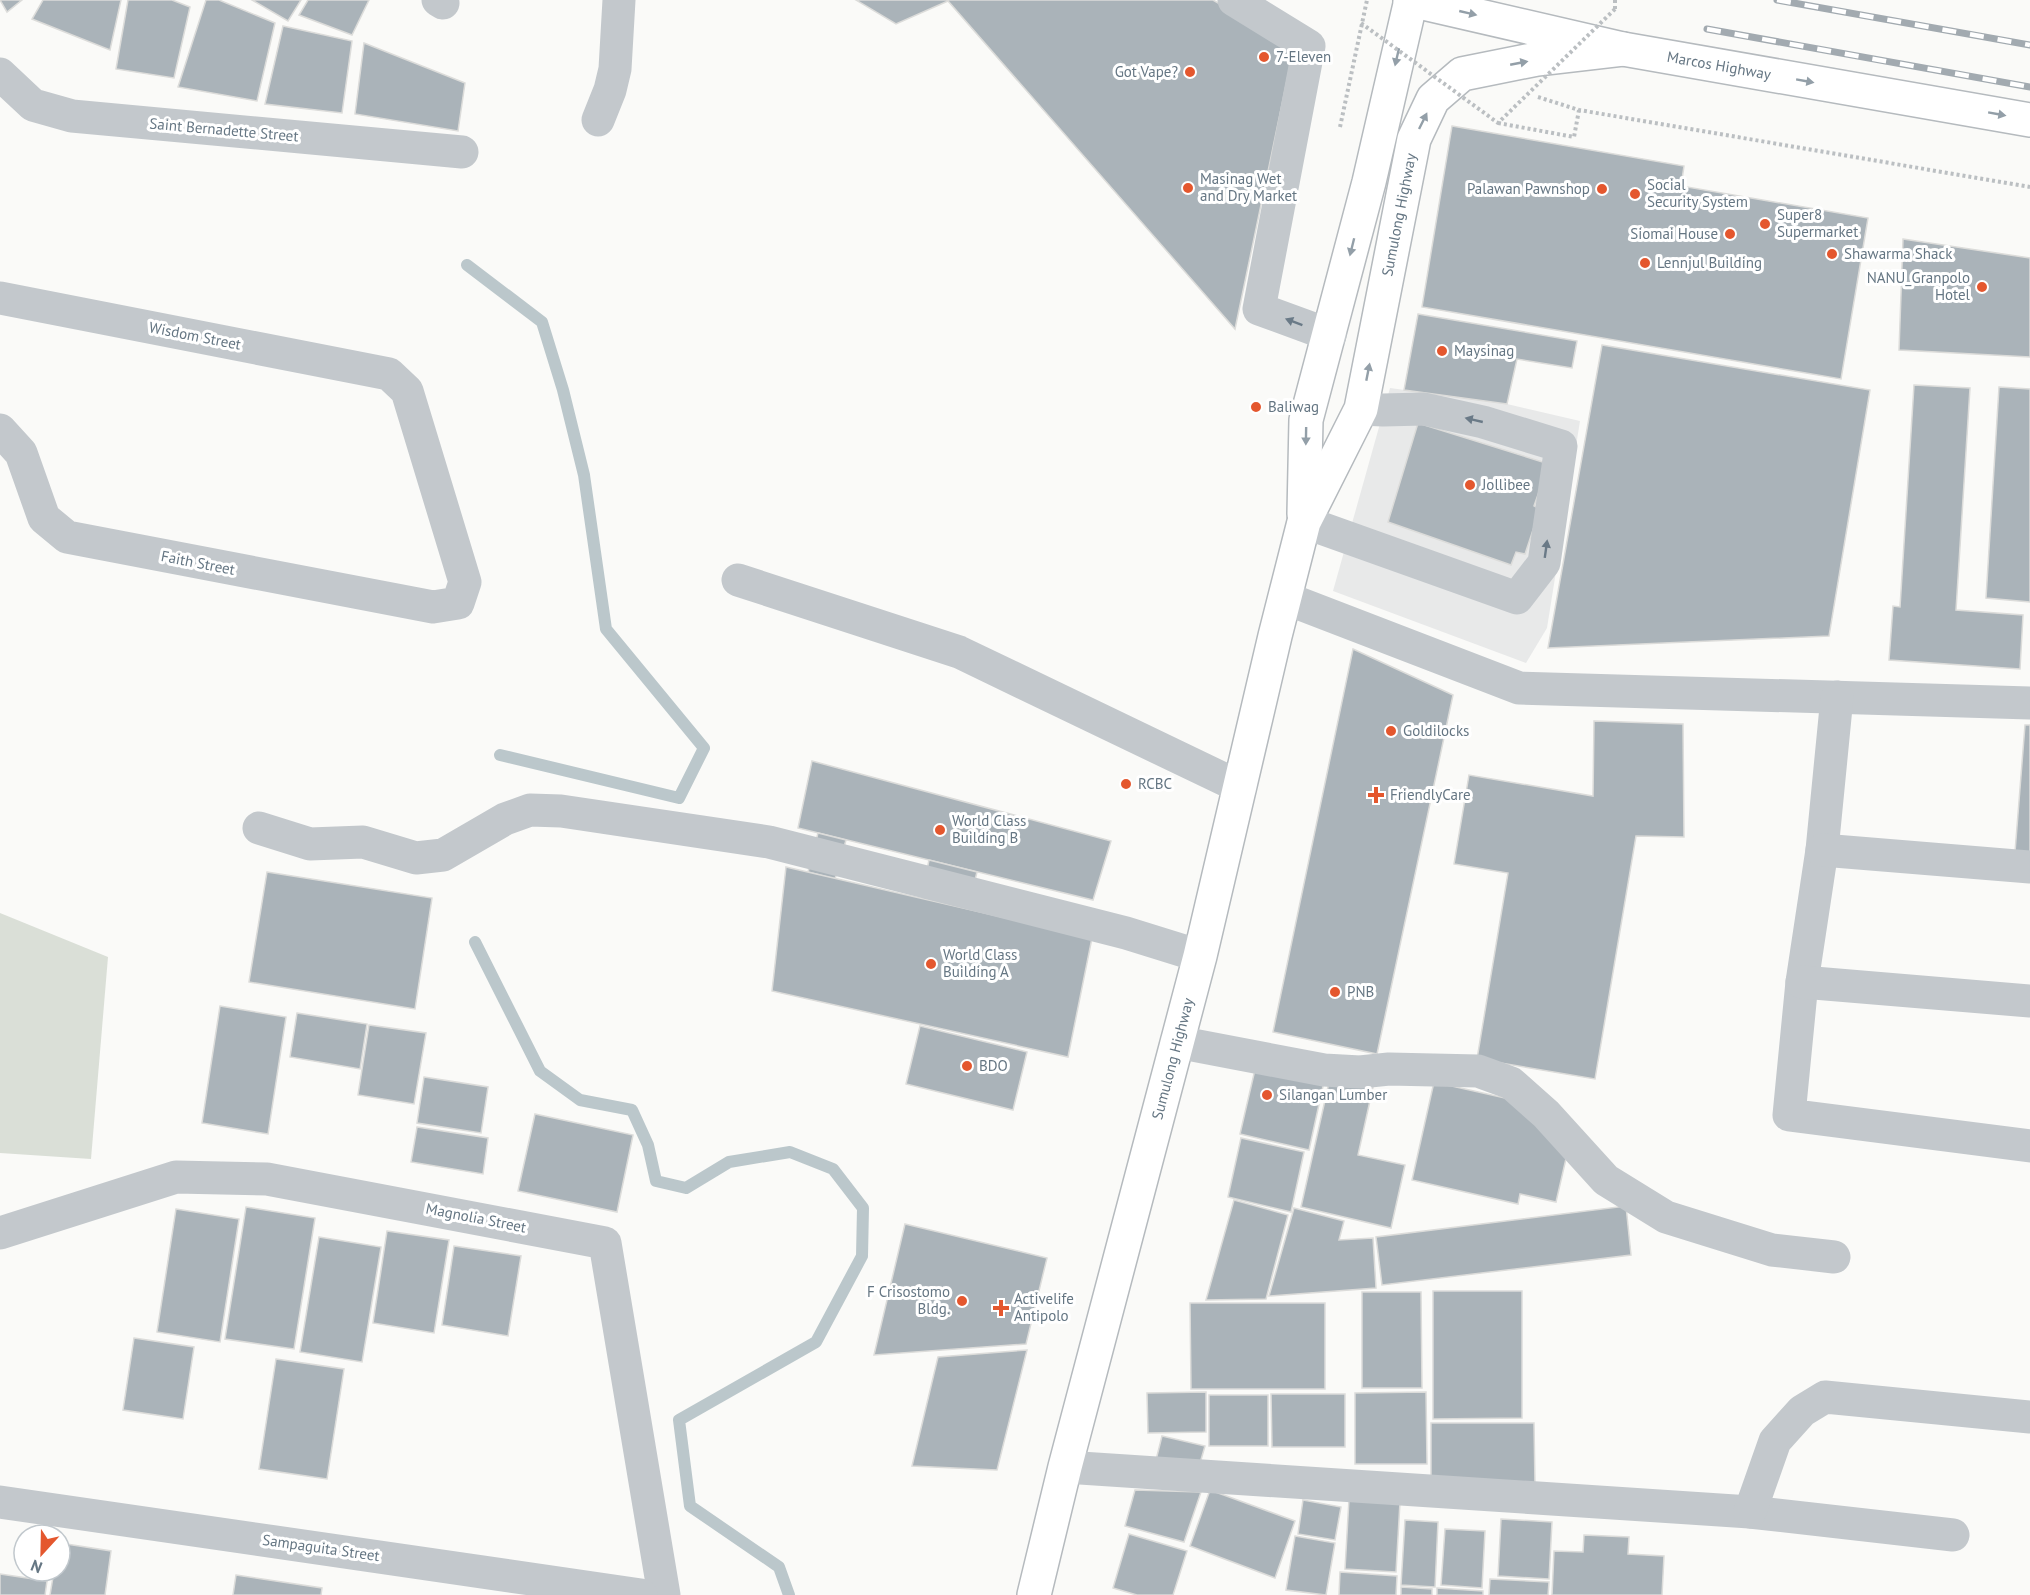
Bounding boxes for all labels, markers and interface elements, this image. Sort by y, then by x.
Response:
one-way arrow [1458,9,1477,19]
place label: 7-Eleven [1276,47,1331,66]
street label: Marcos Highway [1666,47,1772,84]
one-way arrow [1392,48,1402,66]
marker: 7-Eleven [1257,50,1271,64]
one-way arrow [1510,58,1529,67]
place label: Got Vape? [1115,62,1178,81]
marker: Got Vape? [1183,65,1197,79]
one-way arrow [1796,77,1815,86]
one-way arrow [1988,110,2007,119]
one-way arrow [1418,112,1427,129]
street label: Saint Bernadette Street [149,114,299,145]
street label: Sumulong Highway [1377,152,1420,278]
place label: Masinag Wet and Dry Market [1200,169,1297,205]
place label: Social Security System [1647,175,1748,211]
place label: Palawan Pawnshop [1467,179,1590,198]
marker: Masinag Wet and Dry Market [1181,181,1195,195]
marker: Palawan Pawnshop [1595,182,1609,196]
marker: Social Security System [1628,187,1642,201]
place label: Super8 Supermarket [1777,205,1858,241]
marker: Super8 Supermarket [1758,217,1772,231]
place label: Siomai House [1630,224,1718,243]
marker: Siomai House [1723,227,1737,241]
one-way arrow [1347,238,1357,256]
place label: Shawarma Shack [1844,244,1953,263]
marker: Shawarma Shack [1825,247,1839,261]
place label: Lennjul Building [1657,253,1762,272]
marker: Lennjul Building [1638,256,1652,270]
place label: NANU_Granpolo Hotel [1867,268,1971,304]
marker: NANU_Granpolo Hotel [1975,280,1989,294]
street label: Wisdom Street [147,317,243,354]
one-way arrow [1285,317,1303,327]
place label: Maysinag [1454,341,1514,360]
marker: Maysinag [1435,344,1449,358]
one-way arrow [1364,363,1373,382]
place label: Baliwag [1268,397,1319,416]
marker: Baliwag [1249,400,1263,414]
one-way arrow [1465,415,1484,425]
one-way arrow [1301,426,1311,445]
place label: Jollibee [1481,475,1530,494]
marker: Jollibee [1463,478,1477,492]
one-way arrow [1542,540,1551,559]
street label: Faith Street [160,546,237,579]
place label: Goldilocks [1403,721,1469,740]
marker: Goldilocks [1384,724,1398,738]
place label: RCBC [1138,774,1172,793]
marker: RCBC [1119,777,1133,791]
place label: FriendlyCare [1390,785,1471,804]
marker: FriendlyCare [1367,786,1385,804]
place label: World Class Building B [952,811,1026,847]
marker: World Class Building B [933,823,947,837]
place label: World Class Building A [943,945,1017,981]
marker: World Class Building A [924,957,938,971]
place label: PNB [1347,982,1374,1001]
marker: PNB [1328,985,1342,999]
street label: Sumulong Highway [1147,996,1198,1121]
place label: BDO [979,1056,1008,1075]
marker: BDO [960,1059,974,1073]
place label: Silangan Lumber [1279,1085,1387,1104]
marker: Silangan Lumber [1260,1088,1274,1102]
street label: Magnolia Street [424,1198,528,1237]
place label: F Crisostomo Bldg. [867,1282,950,1318]
place label: Activelife Antipolo [1014,1289,1074,1325]
marker: F Crisostomo Bldg. [955,1294,969,1308]
marker: Activelife Antipolo [992,1299,1010,1317]
north arrow [12,1523,72,1583]
street label: Sampaguita Street [261,1530,381,1565]
text: N [28,1556,45,1578]

